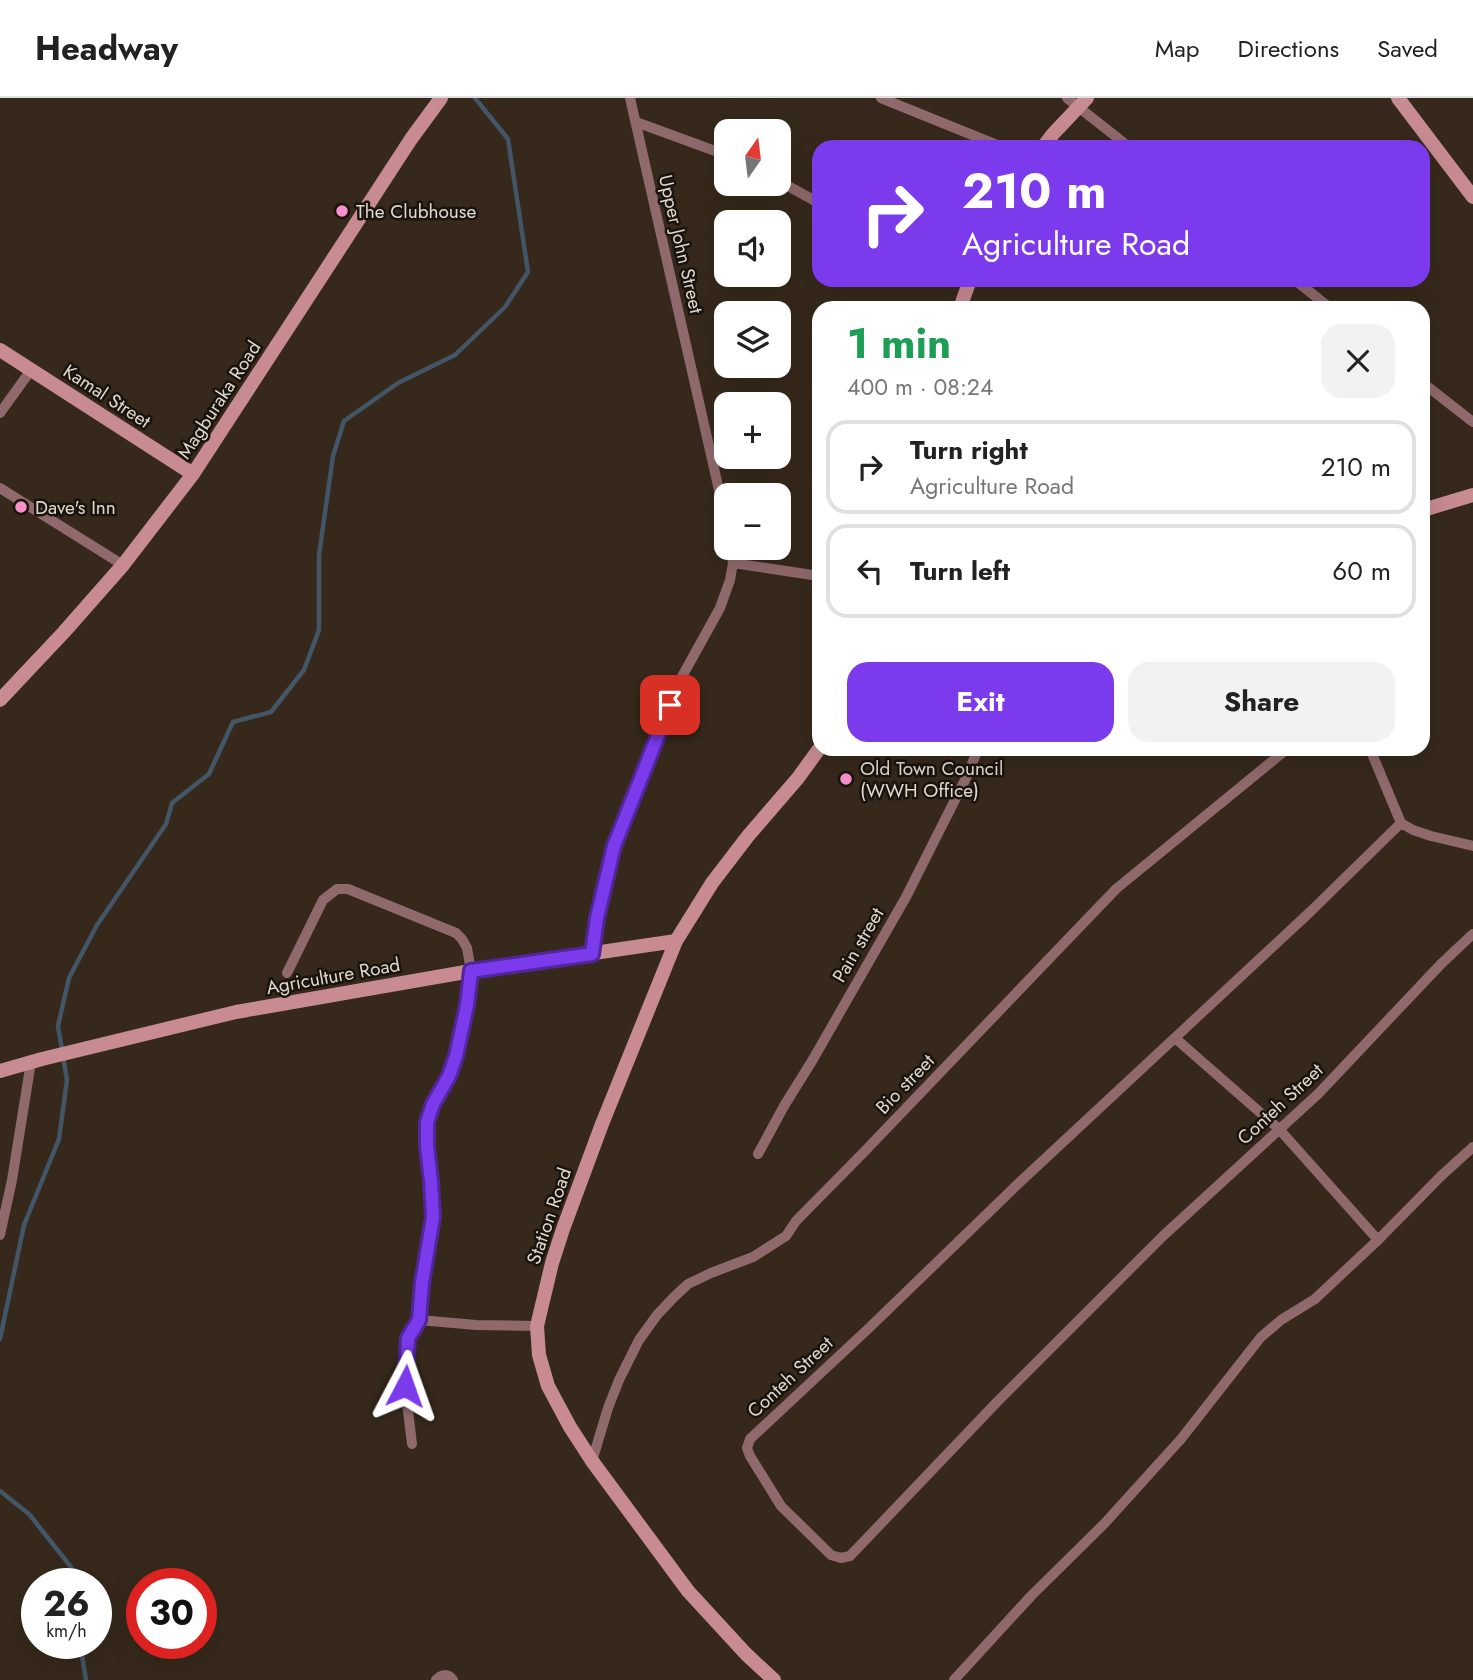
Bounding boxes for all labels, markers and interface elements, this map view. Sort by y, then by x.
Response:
text: Headway [35,25,178,72]
text: Map [1155,31,1200,66]
text: Directions [1238,31,1339,66]
text: Saved [1377,31,1438,66]
north arrow [714,119,791,196]
map controls [714,119,791,560]
text: 210 m [962,156,1106,226]
icon: right [847,168,938,259]
street label: Upper John Street [652,172,710,316]
place label: The Clubhouse [356,198,476,225]
marker: The Clubhouse [334,203,350,219]
button: sound [714,210,791,287]
text: Agriculture Road [962,221,1190,267]
button: layers [714,301,791,378]
text: 1 min [847,313,951,374]
button: close [1321,324,1395,398]
street label: Magburaka Road [171,336,267,464]
street label: Kamal Street [58,358,156,435]
text: 400 m · 08:24 [847,370,993,404]
button: + [714,392,791,469]
text: Turn right [910,431,1028,469]
icon: right [851,448,889,486]
text: 210 m [1321,448,1391,486]
text: Agriculture Road [910,469,1074,503]
button: − [714,483,791,560]
place label: Dave's Inn [35,494,116,521]
marker: Dave's Inn [13,499,29,515]
icon: left [851,552,889,590]
text: Turn left [910,552,1010,590]
text: 60 m [1332,552,1391,590]
button: Exit [847,662,1114,742]
button: Share [1128,662,1395,742]
pin [640,675,700,735]
icon: arrive [651,686,689,724]
place label: Old Town Council (WWH Office) [860,755,1003,804]
marker: Old Town Council (WWH Office) [838,771,854,787]
street label: Pain street [826,902,890,987]
street label: Agriculture Road [264,951,402,1001]
street label: Bio street [870,1048,941,1120]
street label: Conteh Street [1231,1057,1329,1151]
street label: Station Road [520,1164,578,1268]
street label: Conteh Street [741,1330,839,1424]
position arrow [368,1349,442,1423]
speed limit sign: 30 [126,1568,217,1659]
text: 26 [43,1579,90,1629]
text: km/h [46,1618,87,1644]

